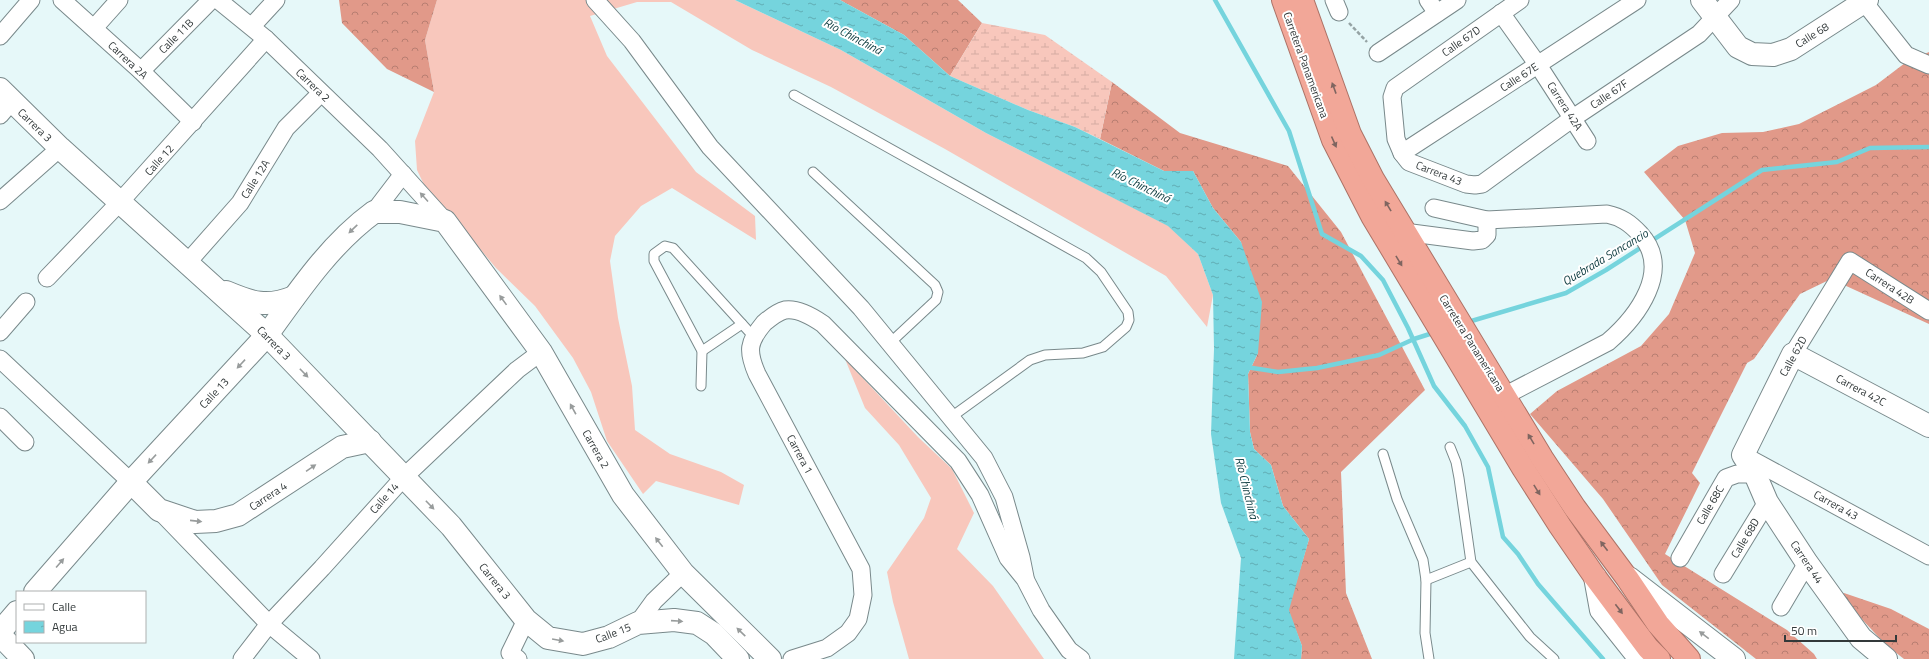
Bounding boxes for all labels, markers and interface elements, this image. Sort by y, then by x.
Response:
street label: Carretera Panamericana [1279,10,1333,121]
water label: Río Chinchiná [820,13,886,60]
street label: Calle 11B [155,15,197,57]
street label: Calle 68 [1792,18,1832,52]
street label: Calle 67D [1438,22,1484,60]
street label: Carrera 2A [105,37,152,83]
street label: Calle 67E [1497,59,1541,95]
street label: Carrera 2 [292,65,334,105]
street label: Calle 67F [1587,75,1631,113]
street label: Carrera 42A [1543,79,1587,134]
one-way arrow [1331,82,1337,94]
street label: Carrera 3 [14,105,56,145]
one-way arrow [1331,136,1338,148]
street label: Calle 12 [141,141,177,179]
street label: Calle 12A [237,156,274,202]
street label: Carrera 43 [1413,157,1465,189]
water label: Río Chinchiná [1108,163,1175,208]
one-way arrow [419,192,428,203]
one-way arrow [1385,200,1392,212]
water label: Quebrada Sancancio [1558,223,1653,290]
one-way arrow [348,224,358,234]
one-way arrow [1396,255,1403,267]
street label: Carrera 42B [1862,264,1918,308]
street label: Carretera Panamericana [1436,291,1509,395]
one-way arrow [499,295,507,306]
street label: Carrera 3 [253,322,295,364]
street label: Calle 62D [1775,333,1811,379]
one-way arrow [236,359,245,369]
one-way arrow [299,368,309,378]
street label: Carrera 42C [1833,370,1889,410]
street label: Calle 13 [196,374,232,412]
one-way arrow [570,404,577,415]
street label: Carrera 2 [578,427,614,471]
street label: Carrera 1 [783,432,817,476]
one-way arrow [1527,433,1534,445]
one-way arrow [147,454,157,464]
water label: Río Chinchiná [1230,455,1264,522]
one-way arrow [306,464,316,472]
street label: Carrera 4 [246,478,290,514]
street label: Calle 14 [366,479,402,517]
street label: Calle 68C [1692,482,1728,528]
one-way arrow [1533,485,1541,495]
street label: Carrera 43 [1811,486,1861,524]
one-way arrow [426,500,435,510]
street label: Calle 68D [1727,515,1763,561]
one-way arrow [190,518,202,524]
one-way arrow [654,537,663,548]
street label: Carrera 44 [1787,537,1827,587]
one-way arrow [1600,541,1608,552]
one-way arrow [56,557,65,568]
street label: Carrera 3 [475,559,515,603]
legend [16,591,146,643]
text: Calle [52,597,76,616]
one-way arrow [1614,603,1623,614]
text: Agua [52,617,78,636]
one-way arrow [671,617,683,624]
scale bar [1785,617,1896,643]
street label: Calle 15 [593,619,633,647]
text: 50 m [1791,621,1817,640]
one-way arrow [736,627,746,637]
one-way arrow [1698,631,1709,639]
one-way arrow [552,637,565,643]

